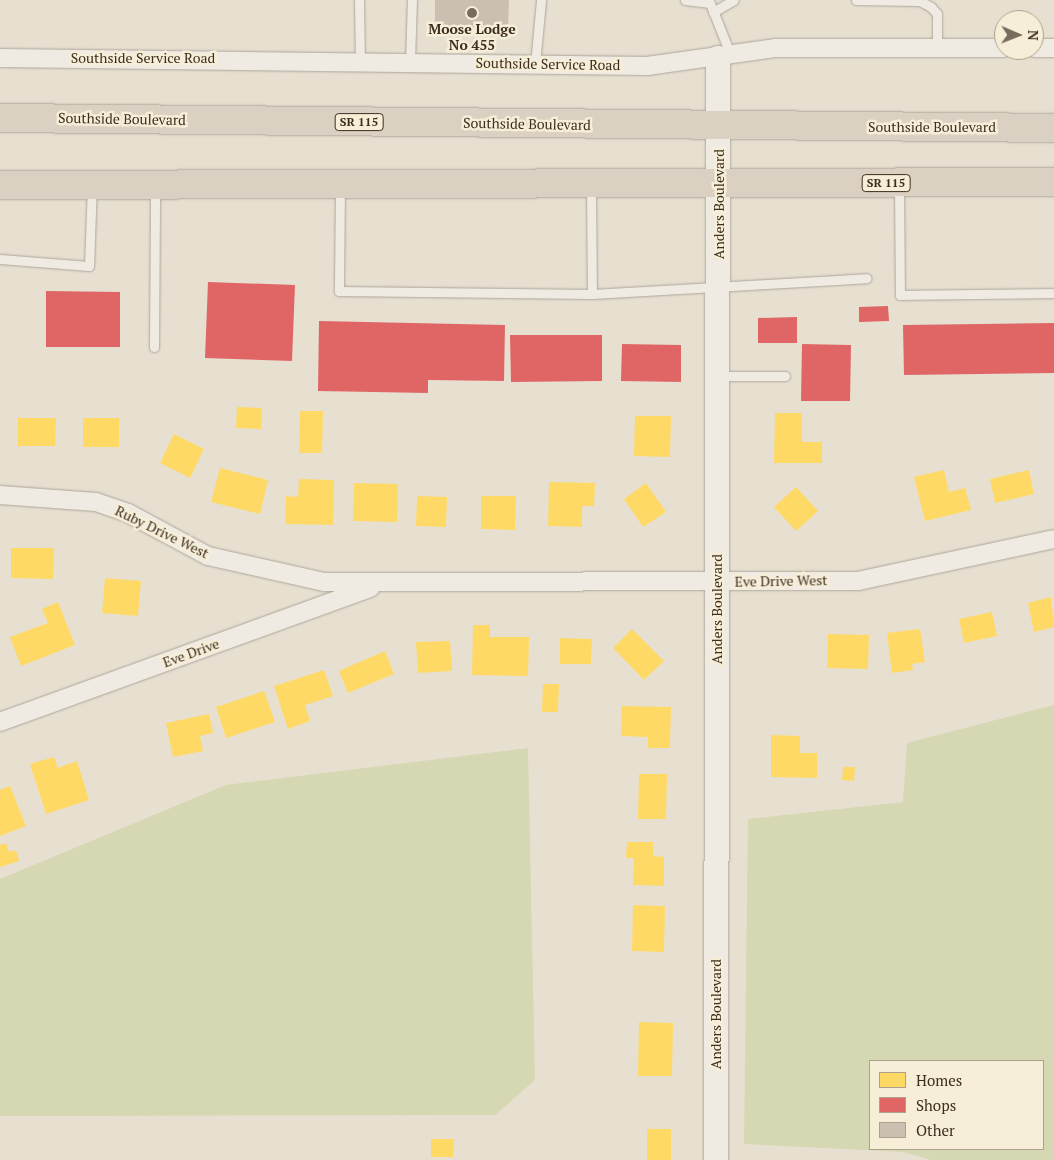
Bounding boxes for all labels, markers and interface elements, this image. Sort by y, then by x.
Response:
marker: Moose Lodge No 455 [466,7,478,19]
north arrow [994,10,1044,60]
place label: Moose Lodge No 455 [428,21,516,54]
text: N [1024,30,1043,41]
street label: Southside Service Road [71,50,215,66]
street label: Southside Service Road [476,54,620,74]
street label: Southside Boulevard [58,109,186,129]
road number: SR 115 [334,112,384,132]
street label: Southside Boulevard [463,114,591,134]
street label: Southside Boulevard [868,119,996,135]
street label: Anders Boulevard [711,149,727,259]
road number: SR 115 [861,174,911,192]
street label: Ruby Drive West [112,502,212,562]
street label: Anders Boulevard [709,554,725,664]
street label: Eve Drive West [735,572,827,590]
street label: Eve Drive [160,635,222,671]
street label: Anders Boulevard [708,959,724,1069]
legend [869,1060,1044,1150]
text: Homes [916,1070,962,1090]
text: Shops [916,1095,956,1115]
text: Other [916,1120,955,1140]

